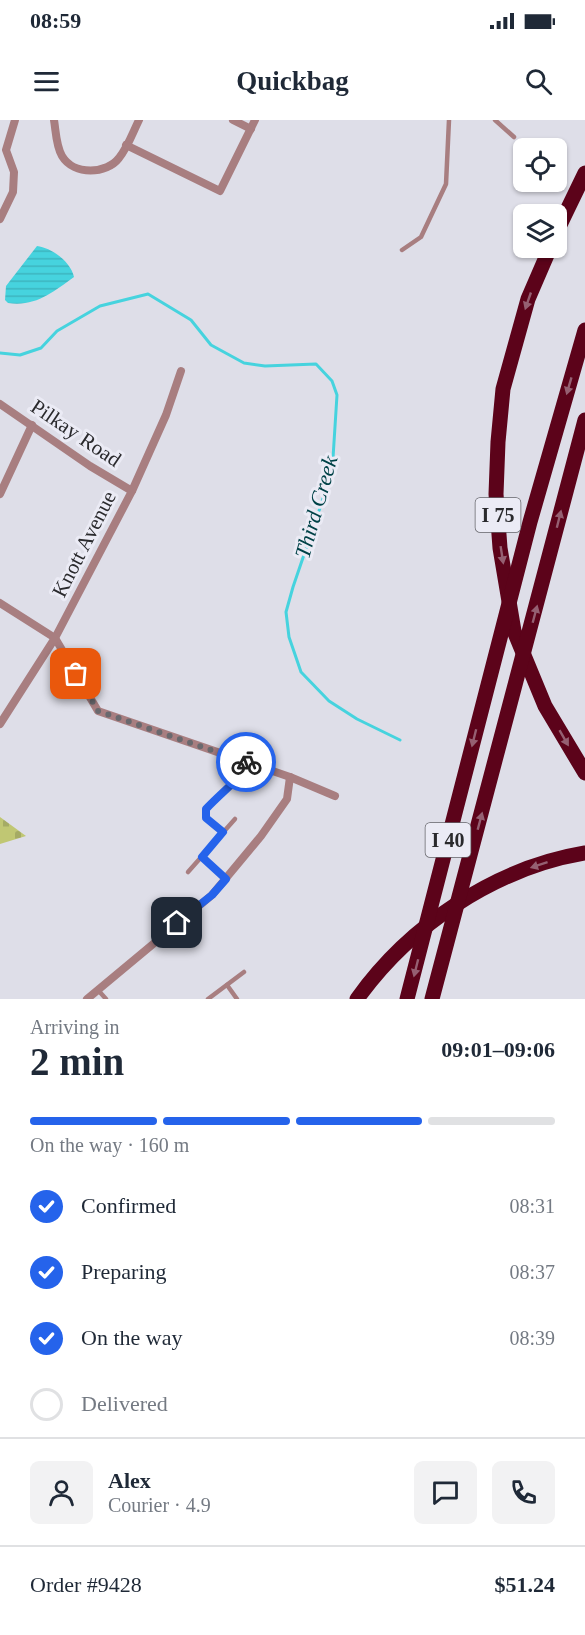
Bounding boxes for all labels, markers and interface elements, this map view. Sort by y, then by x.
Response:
text: 08:59 [30,8,81,33]
icon: menu [30,65,63,98]
icon: search [522,65,555,98]
text: Quickbag [236,66,349,96]
map controls [513,138,567,258]
button: locate [513,138,567,192]
button: layers [513,204,567,258]
one-way arrow [522,292,532,310]
one-way arrow [564,377,573,395]
street label: Pilkay Road [26,394,126,472]
water label: Third Creek [289,452,343,561]
street label: Knott Avenue [47,487,121,601]
road number: I 75 [476,498,520,532]
one-way arrow [555,510,565,528]
one-way arrow [497,546,506,565]
one-way arrow [530,605,540,624]
pin [50,648,101,699]
icon: bag [59,657,92,690]
one-way arrow [469,729,479,747]
one-way arrow [558,730,569,746]
courier [216,732,276,792]
icon: bike [230,746,263,779]
one-way arrow [476,812,485,830]
road number: I 40 [426,823,470,857]
one-way arrow [530,861,548,870]
pin [151,897,202,948]
icon: home [160,906,193,939]
one-way arrow [410,958,420,977]
text: Arriving in [30,1016,119,1038]
text: 09:01–09:06 [441,1037,555,1062]
text: 2 min [30,1040,124,1083]
text: On the way · 160 m [30,1134,189,1156]
icon: check [30,1190,63,1223]
text: Confirmed [81,1193,176,1218]
text: 08:31 [509,1195,555,1217]
icon: check [30,1256,63,1289]
text: Preparing [81,1259,167,1284]
text: 08:37 [509,1261,555,1283]
icon: check [30,1322,63,1355]
text: On the way [81,1325,182,1350]
text: 08:39 [509,1327,555,1349]
text: Delivered [81,1391,168,1416]
button: person [30,1461,93,1524]
button: chat [414,1461,477,1524]
button: phone [492,1461,555,1524]
text: Alex [108,1468,151,1493]
text: Courier · 4.9 [108,1494,211,1516]
text: Order #9428 [30,1572,142,1597]
text: $51.24 [495,1572,555,1597]

